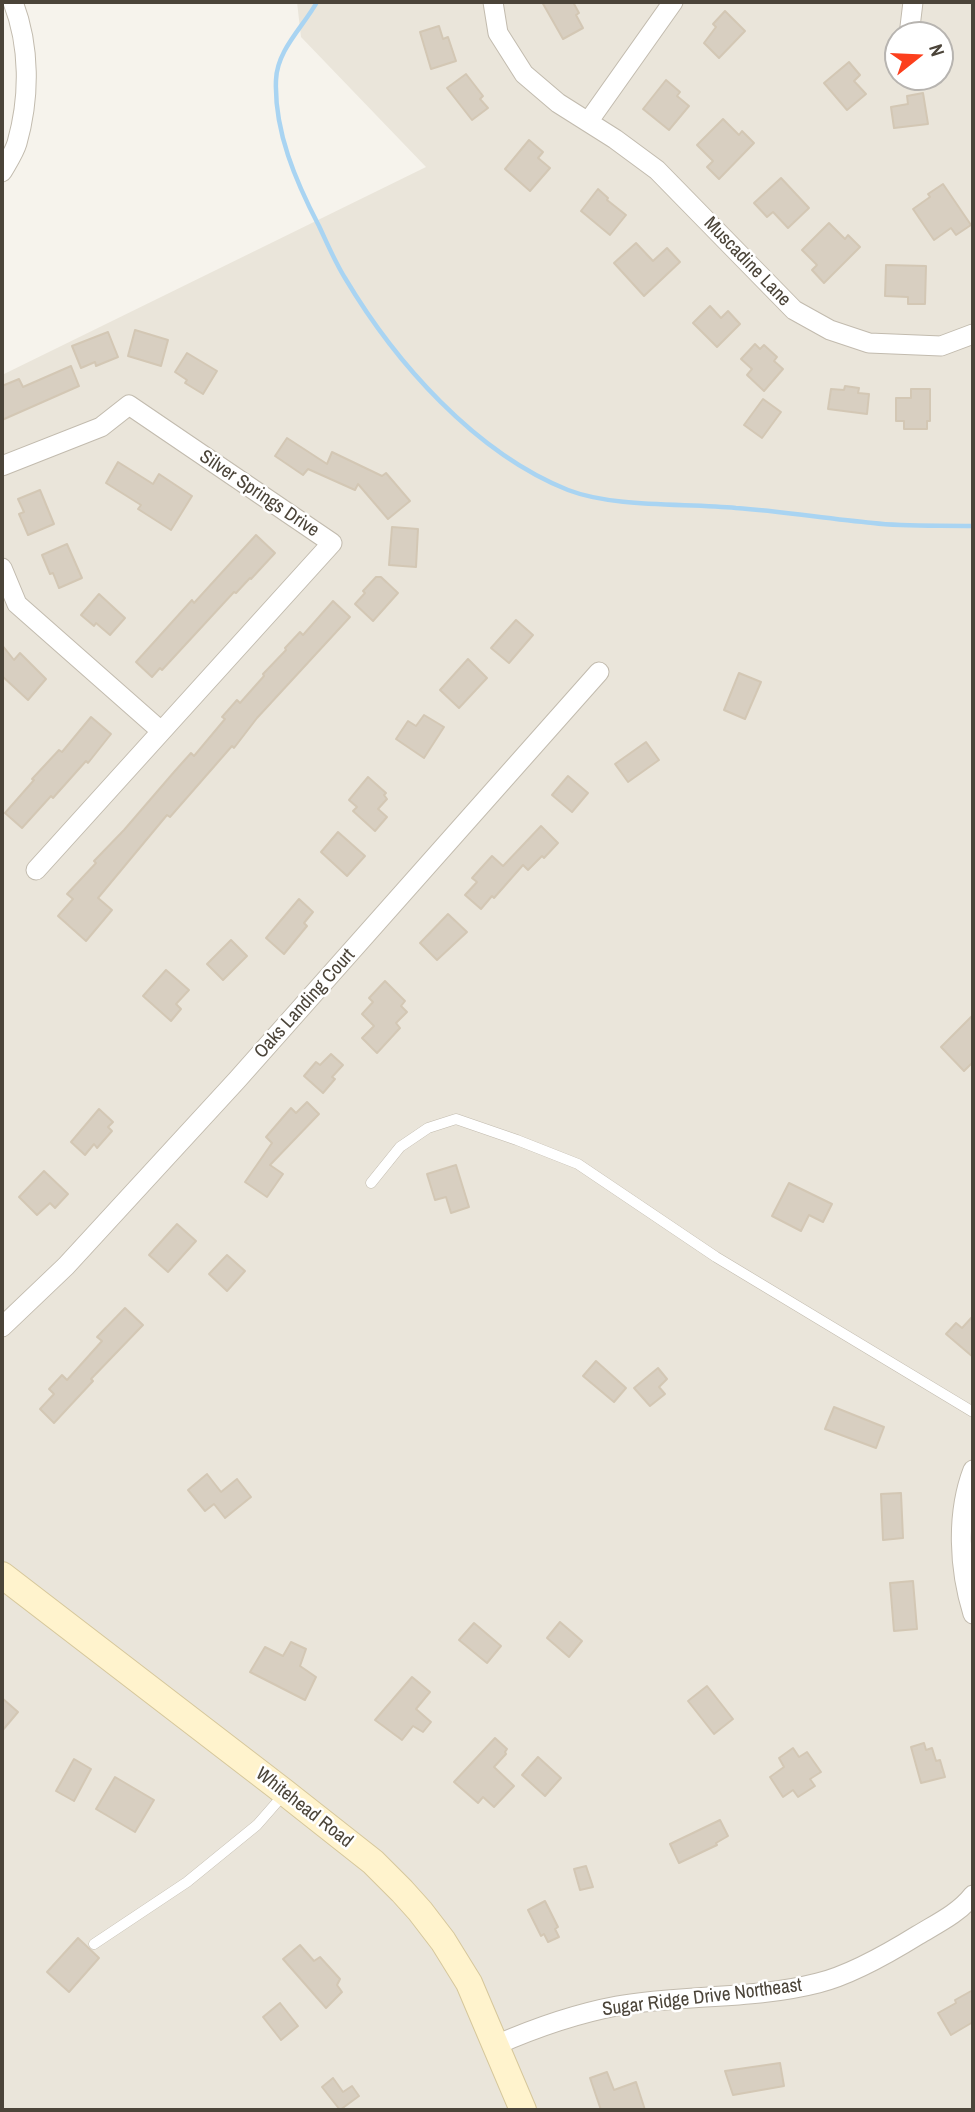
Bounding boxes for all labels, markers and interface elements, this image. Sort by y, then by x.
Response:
north arrow [884,21,954,91]
text: N [923,41,951,59]
street label: Muscadine Lane [699,213,795,311]
street label: Silver Springs Drive [195,446,323,542]
street label: Oaks Landing Court [250,945,360,1063]
street label: Whitehead Road [251,1763,357,1853]
street label: Sugar Ridge Drive Northeast [601,1974,803,2022]

